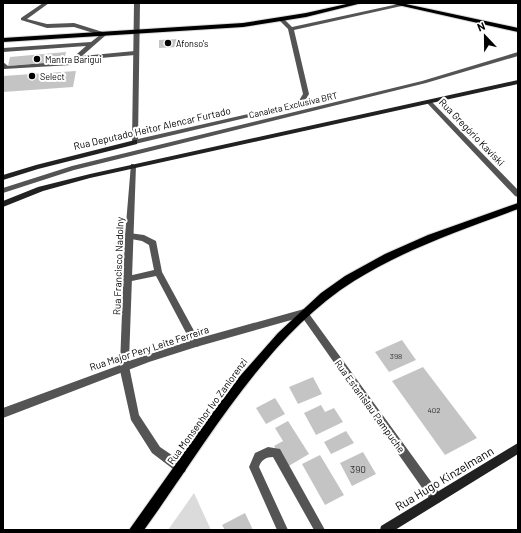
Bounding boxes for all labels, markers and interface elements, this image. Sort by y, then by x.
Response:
north arrow [465,16,505,56]
text: N [475,19,487,34]
marker: Afonso's [163,38,173,48]
place label: Afonso's [176,38,208,49]
marker: Mantra Barigui [32,54,42,64]
place label: Mantra Barigui [45,54,102,65]
marker: Select [27,71,37,81]
place label: Select [40,71,65,82]
street label: Canaleta Exclusiva BRT [248,89,338,121]
street label: Rua Gregório Kaviski [437,96,507,168]
street label: Rua Deputado Heitor Alencar Furtado [72,104,232,152]
street label: Rua Francisco Nadolny [110,216,126,315]
street label: Rua Major Pery Leite Ferreira [88,323,210,373]
house number: 398 [390,351,402,361]
street label: Rua Monsenhor Ivo Zanlorenzi [164,356,250,466]
street label: Rua Estanislau Pampuche [332,357,408,455]
house number: 402 [427,405,441,415]
street label: Rua Hugo Kinzelmann [392,443,496,513]
house number: 390 [350,463,366,475]

